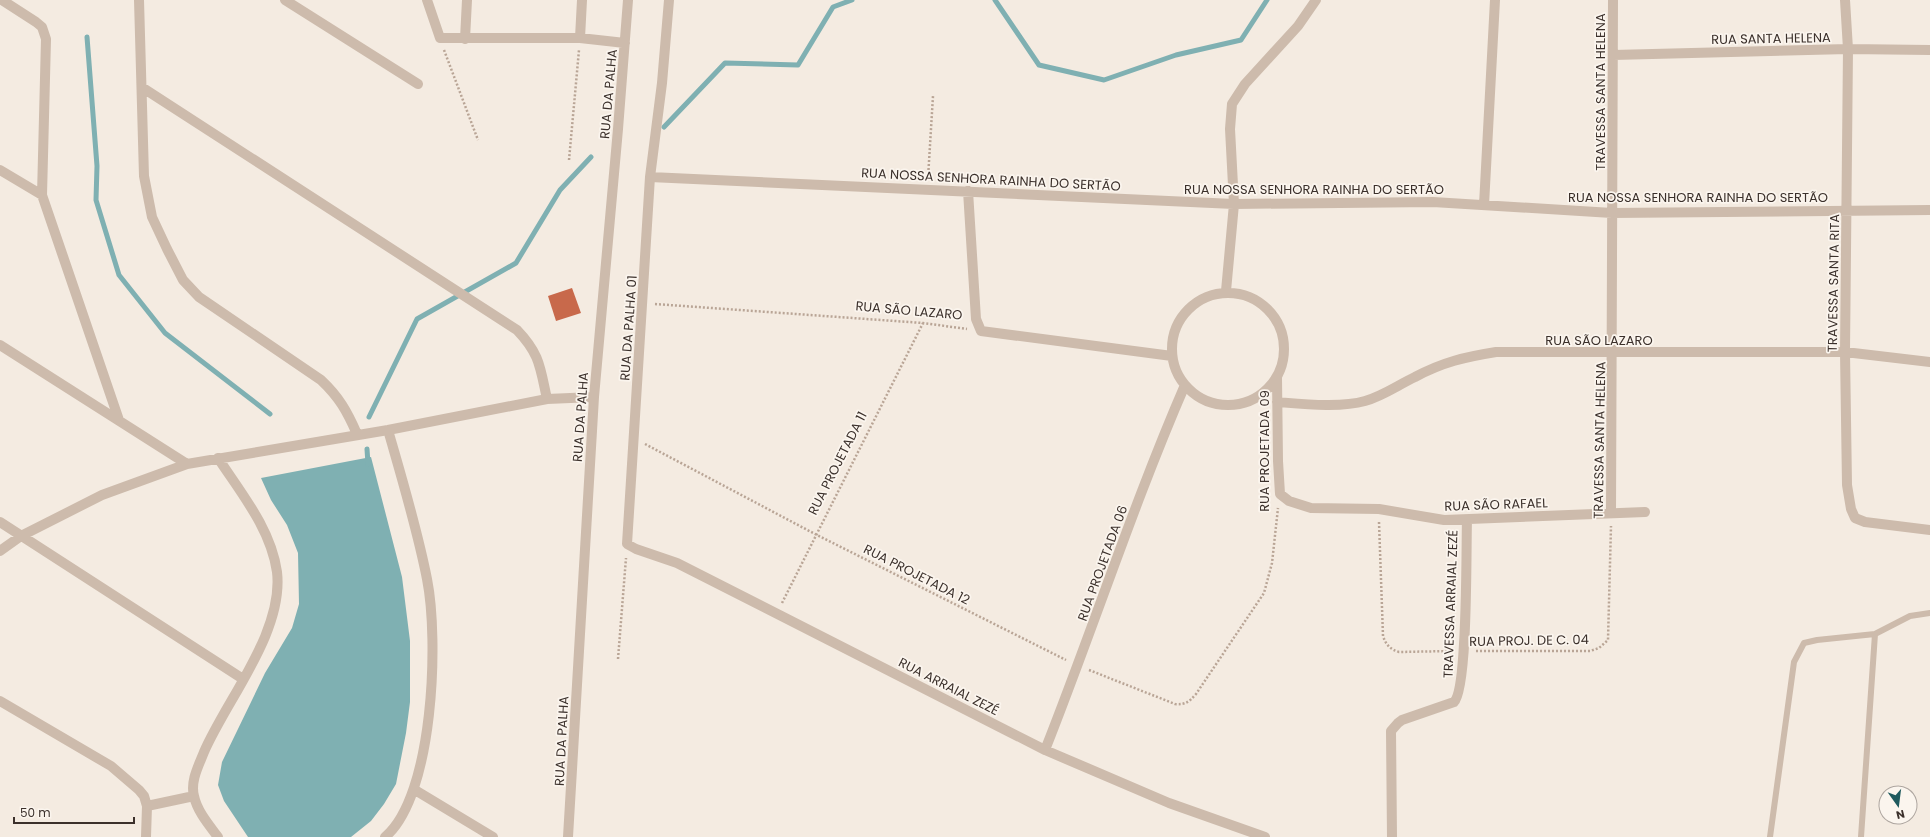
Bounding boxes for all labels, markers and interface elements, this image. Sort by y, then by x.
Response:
street label: TRAVESSA SANTA HELENA [1591,13,1610,171]
street label: RUA SANTA HELENA [1711,28,1831,49]
street label: RUA DA PALHA [595,48,622,140]
street label: RUA NOSSA SENHORA RAINHA DO SERTÃO [861,163,1121,196]
street label: RUA NOSSA SENHORA RAINHA DO SERTÃO [1184,180,1444,199]
street label: RUA NOSSA SENHORA RAINHA DO SERTÃO [1568,188,1828,207]
street label: TRAVESSA SANTA RITA [1823,213,1844,352]
street label: RUA DA PALHA 01 [615,275,642,381]
street label: RUA SÃO LAZARO [855,296,963,325]
street label: RUA SÃO LAZARO [1545,331,1653,350]
street label: TRAVESSA SANTA HELENA [1589,361,1610,519]
street label: RUA DA PALHA [568,371,593,463]
street label: RUA PROJETADA 09 [1255,390,1274,512]
street label: RUA PROJETADA 11 [803,408,872,518]
street label: RUA SÃO RAFAEL [1444,493,1548,516]
street label: RUA PROJETADA 06 [1073,503,1132,624]
street label: TRAVESSA ARRAIAL ZEZÉ [1438,530,1463,679]
street label: RUA PROJETADA 12 [860,539,973,609]
street label: RUA PROJ. DE C. 04 [1469,630,1589,651]
street label: RUA ARRAIAL ZEZÉ [895,653,1002,720]
street label: RUA DA PALHA [550,695,573,786]
north arrow [1878,785,1918,825]
scale bar [14,799,134,825]
text: 50 m [20,804,51,821]
text: N [1894,806,1906,823]

